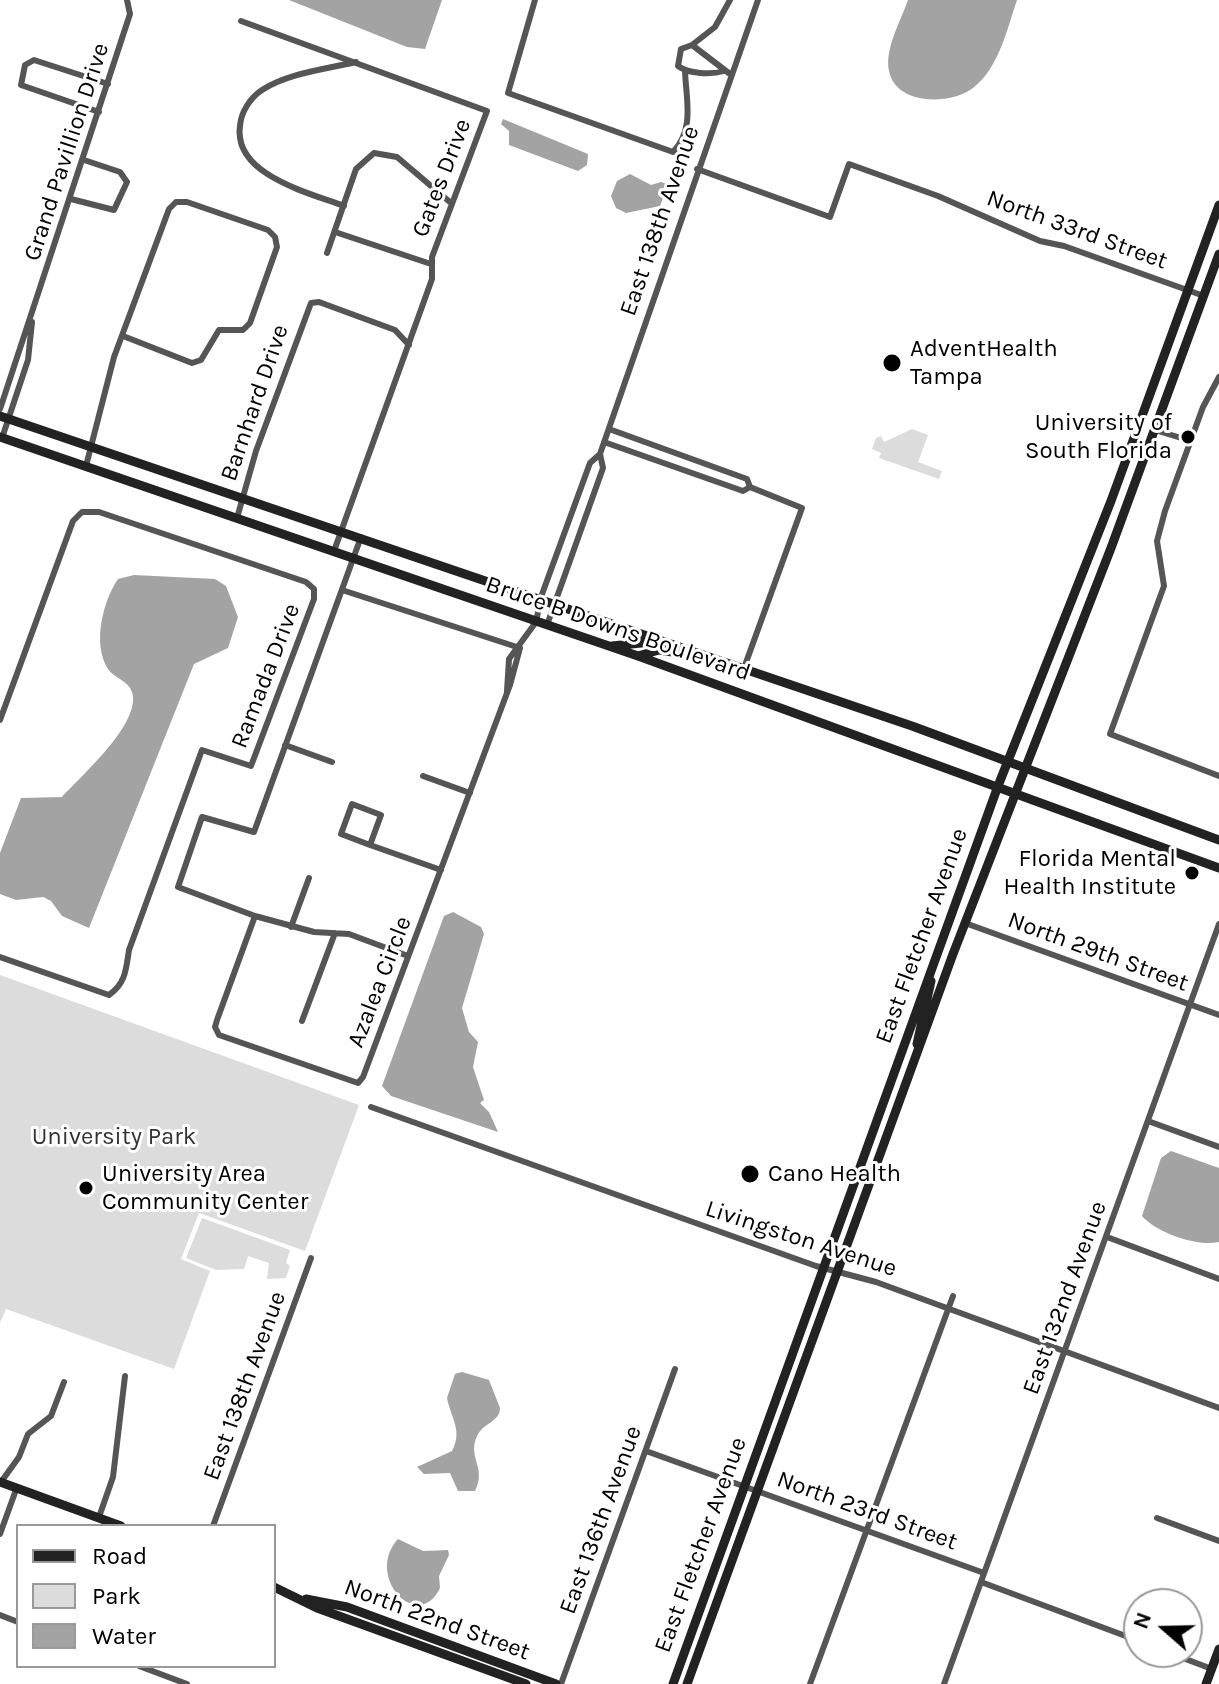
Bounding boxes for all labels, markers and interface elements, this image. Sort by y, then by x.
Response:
street label: Grand Pavillion Drive [18,39,116,265]
street label: Gates Drive [406,115,478,241]
street label: East 138th Avenue [614,122,706,320]
street label: North 33rd Street [983,184,1171,276]
street label: Barnhard Drive [215,321,295,485]
place label: AdventHealth Tampa [910,335,1058,391]
marker: AdventHealth Tampa [881,352,903,374]
place label: University of South Florida [1025,409,1172,465]
marker: University of South Florida [1179,428,1197,446]
street label: Bruce B Downs Boulevard [482,570,754,688]
street label: Ramada Drive [225,600,307,752]
street label: East Fletcher Avenue [870,824,974,1048]
place label: Florida Mental Health Institute [1004,845,1176,901]
marker: Florida Mental Health Institute [1183,864,1201,882]
street label: North 29th Street [1004,906,1192,998]
street label: Azalea Circle [342,912,418,1052]
park label: University Park [32,1123,196,1151]
place label: University Area Community Center [102,1160,308,1216]
place label: Cano Health [768,1160,901,1188]
marker: Cano Health [739,1163,761,1185]
marker: University Area Community Center [77,1179,95,1197]
street label: Livingston Avenue [702,1194,900,1284]
street label: East 132nd Avenue [1017,1197,1113,1399]
street label: East 138th Avenue [197,1288,293,1484]
street label: East 136th Avenue [554,1422,648,1618]
street label: East Fletcher Avenue [649,1433,753,1657]
street label: North 23rd Street [773,1465,961,1557]
legend [16,1524,276,1668]
text: Road [92,1542,147,1570]
street label: North 22nd Street [340,1573,534,1667]
text: Park [92,1582,141,1610]
north arrow [1123,1588,1203,1668]
text: N [1127,1609,1157,1632]
text: Water [92,1622,156,1650]

